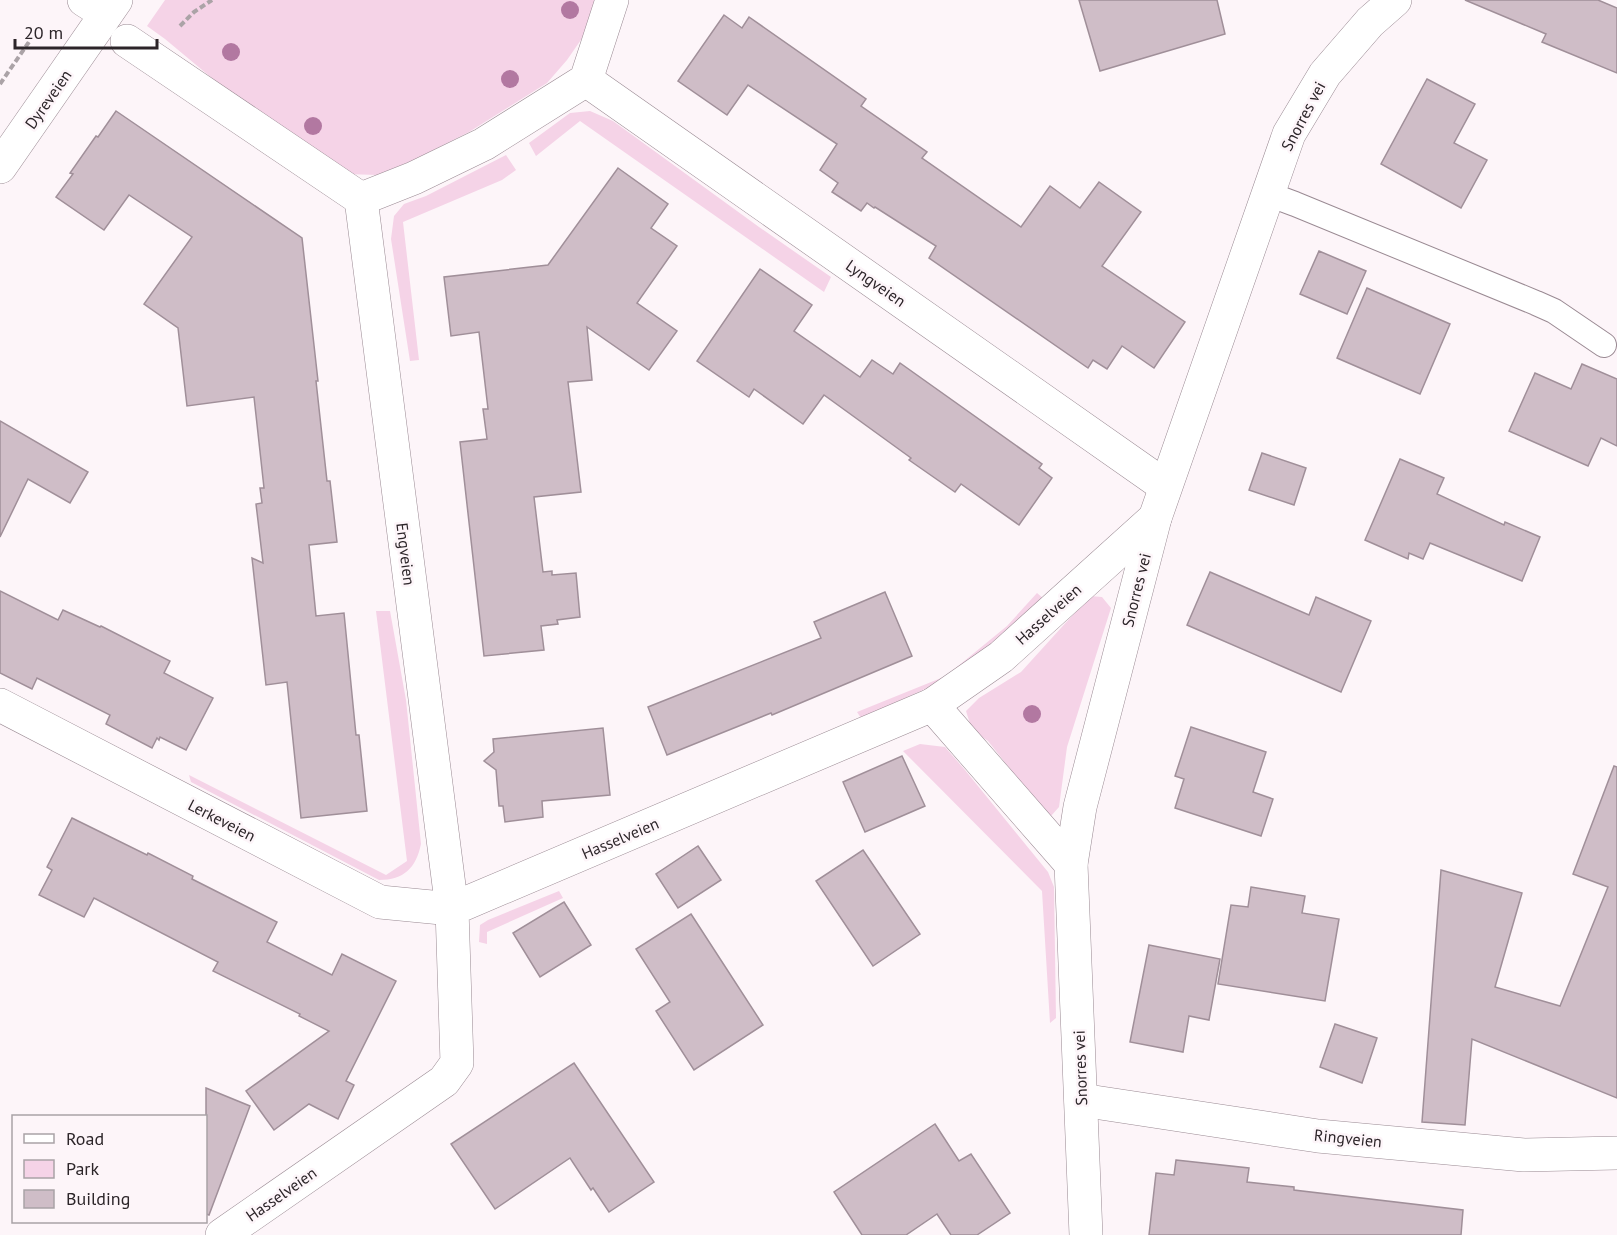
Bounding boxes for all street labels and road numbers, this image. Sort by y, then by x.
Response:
street label: Dyreveien [20,66,76,132]
street label: Snorres vei [1276,78,1330,154]
street label: Lyngveien [842,255,910,311]
street label: Engveien [392,522,420,586]
street label: Snorres vei [1117,551,1155,629]
street label: Hasselveien [1011,579,1085,649]
street label: Lerkeveien [185,795,259,845]
street label: Hasselveien [578,813,662,863]
street label: Snorres vei [1069,1030,1091,1106]
street label: Ringveien [1313,1125,1383,1151]
street label: Hasselveien [242,1162,320,1226]

